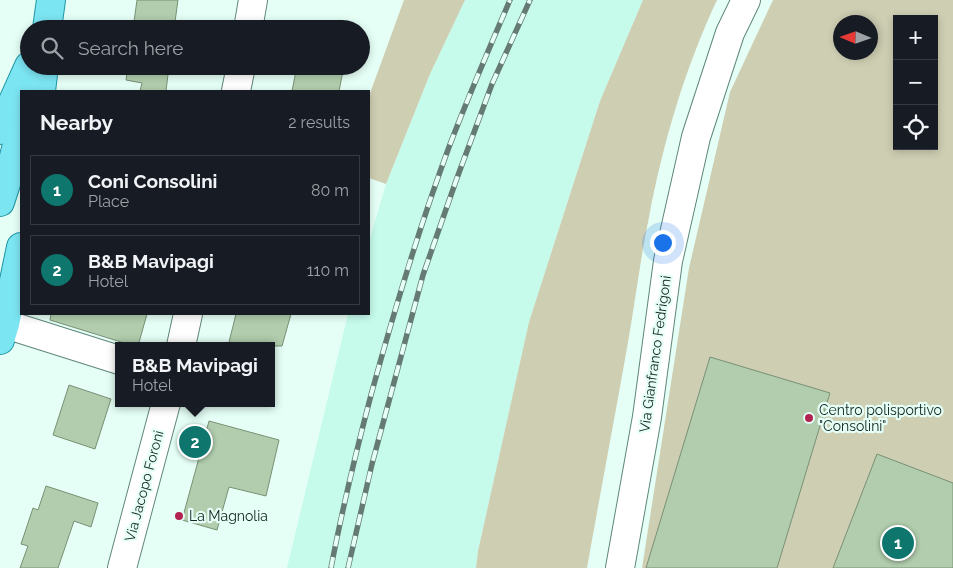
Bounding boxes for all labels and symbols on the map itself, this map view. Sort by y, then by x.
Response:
north arrow [833,15,878,60]
your location [650,230,676,256]
street label: Via Gianfranco Fedrigoni [636,275,674,433]
place label: Centro polisportivo "Consolini" [819,402,942,434]
marker: Centro polisportivo "Consolini" [803,412,815,424]
pin: 2 [179,423,211,461]
street label: Via Jacopo Foroni [121,429,167,543]
place label: La Magnolia [189,508,268,524]
marker: La Magnolia [173,510,185,522]
pin: 1 [882,524,914,562]

